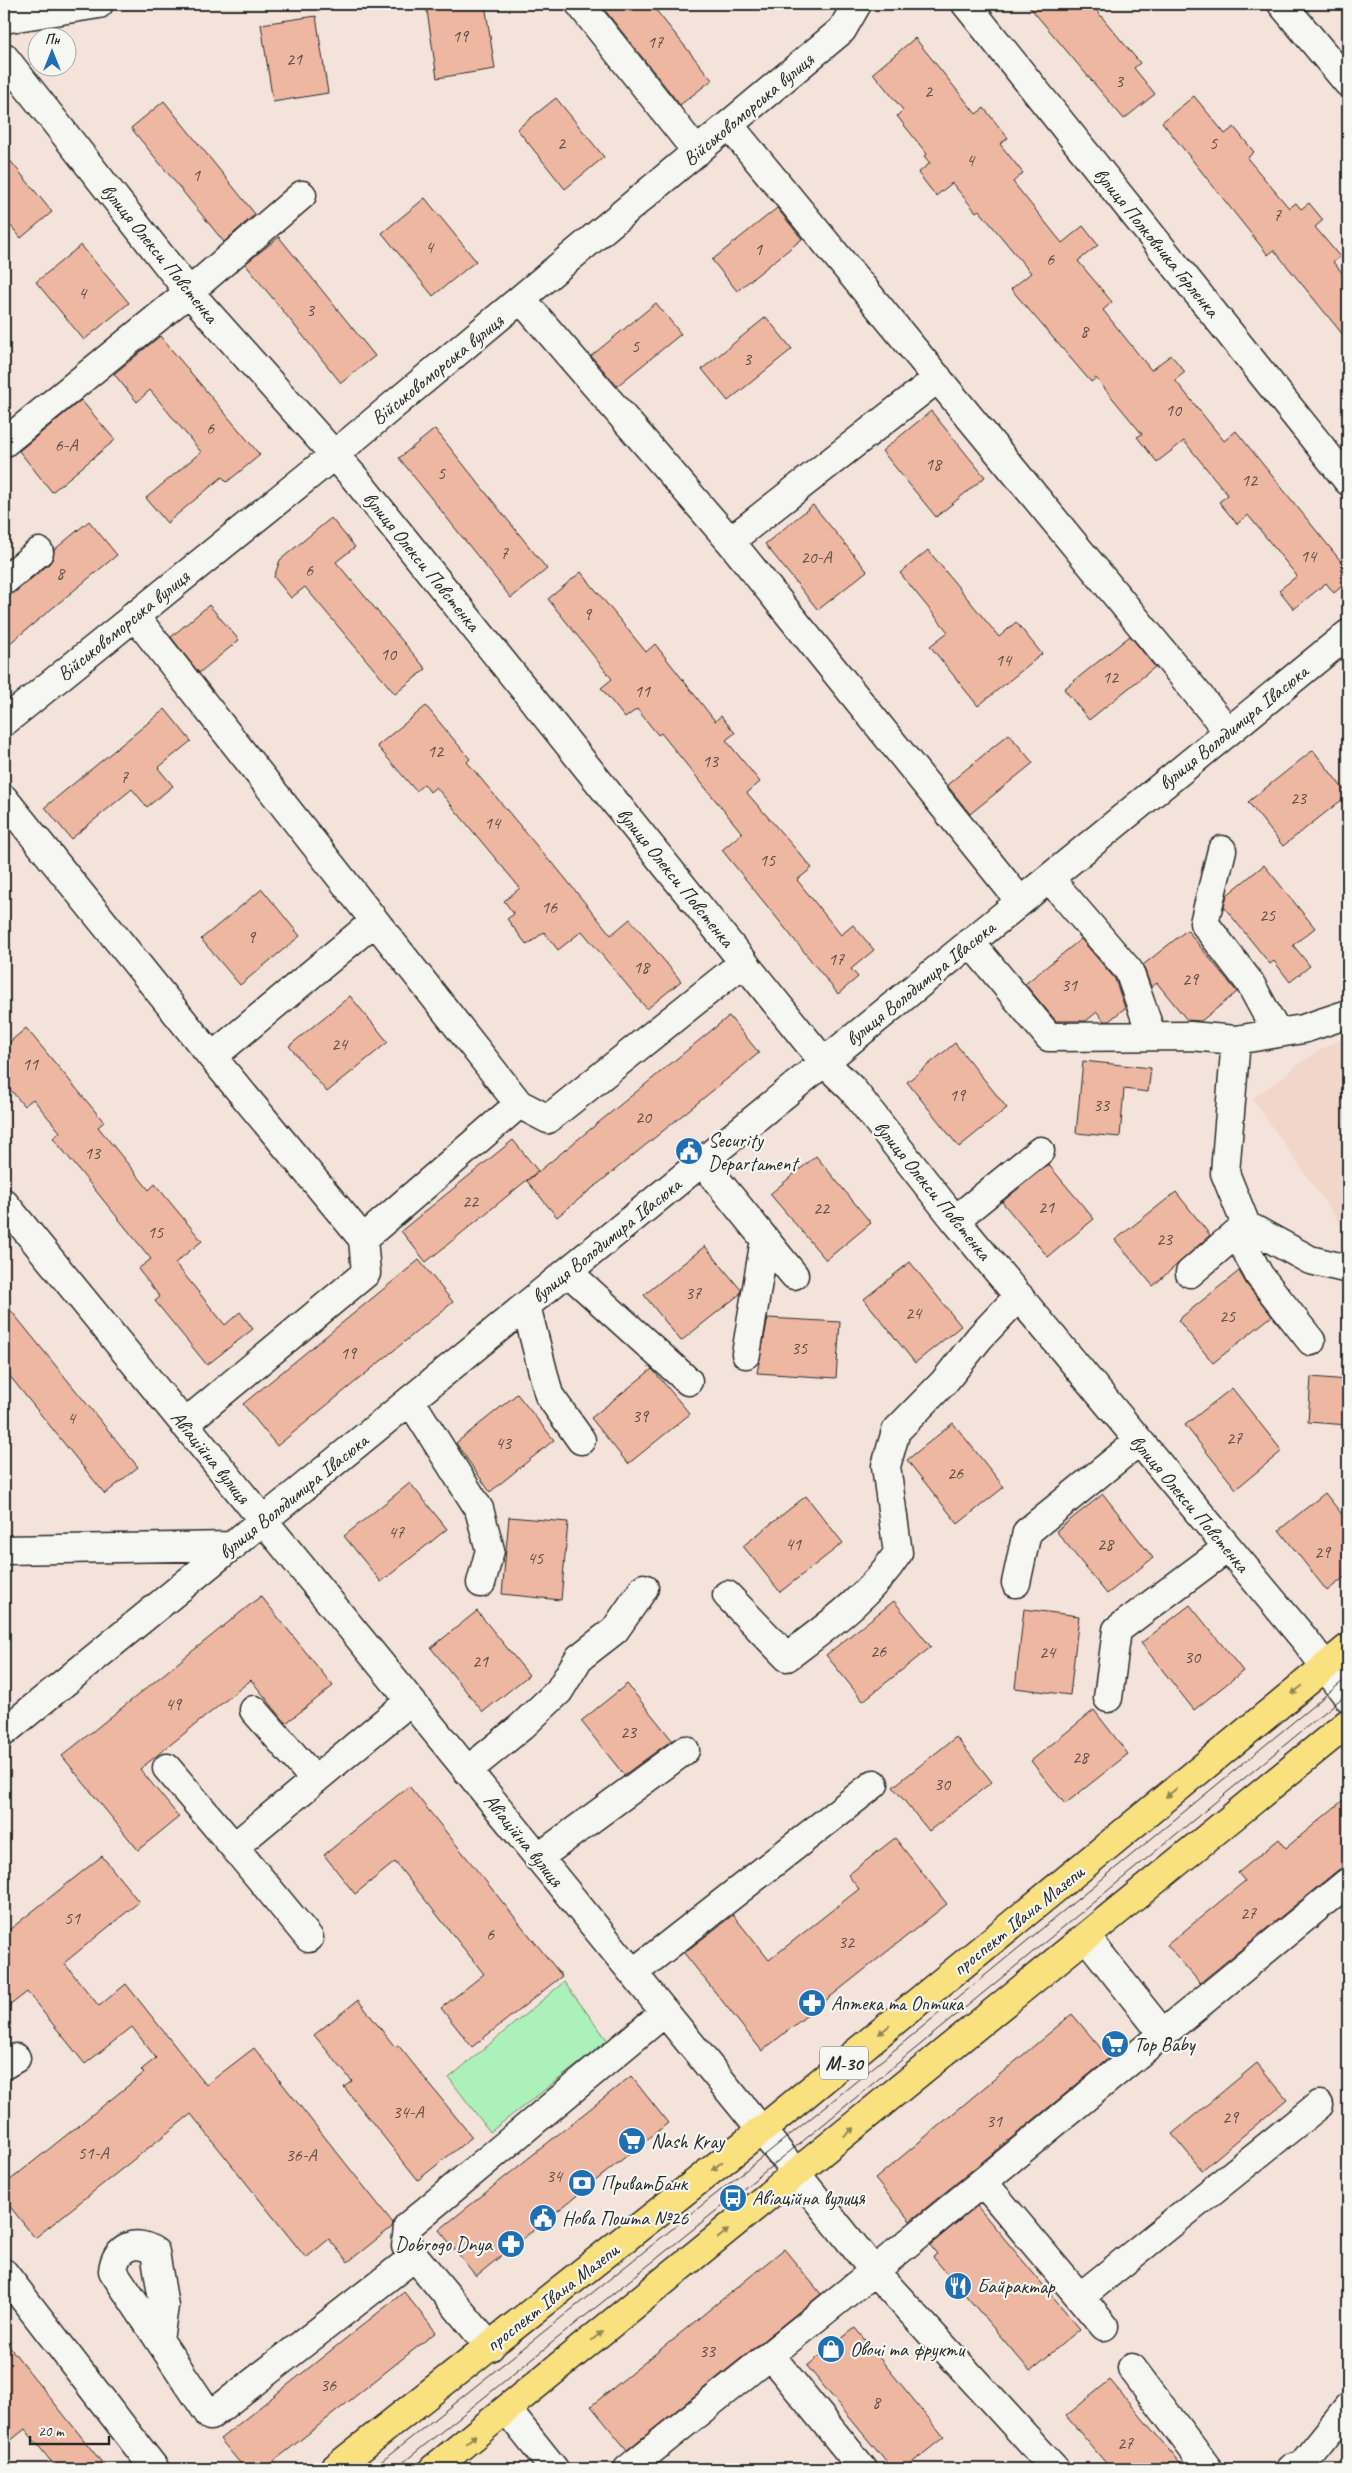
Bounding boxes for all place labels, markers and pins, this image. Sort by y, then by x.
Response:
place label: Security Departament [708,1128,801,1176]
public building icon: Security Departament [674,1136,704,1166]
pharmacy icon: Аптека та Оптика [797,1988,827,2018]
place label: Аптека та Оптика [831,1991,965,2016]
supermarket icon: Top Baby [1100,2029,1130,2059]
place label: Top Baby [1134,2032,1197,2057]
supermarket icon: Nash Kray [617,2126,647,2156]
place label: Nash Kray [651,2129,726,2154]
bank icon: ПриватБанк [567,2168,597,2198]
place label: ПриватБанк [601,2171,689,2196]
bus stop icon: Авіаційна вулиця [718,2183,748,2213]
place label: Авіаційна вулиця [752,2186,866,2211]
public building icon: Нова Пошта №26 [528,2203,558,2233]
place label: Нова Пошта №26 [562,2206,689,2231]
pharmacy icon: Dobrogo Dnya [496,2229,526,2259]
place label: Dobrogo Dnya [395,2232,493,2257]
restaurant icon: Байрактар [943,2271,973,2301]
place label: Байрактар [977,2274,1056,2299]
shop icon: Овочі та фрукти [816,2334,846,2364]
place label: Овочі та фрукти [850,2337,966,2362]

